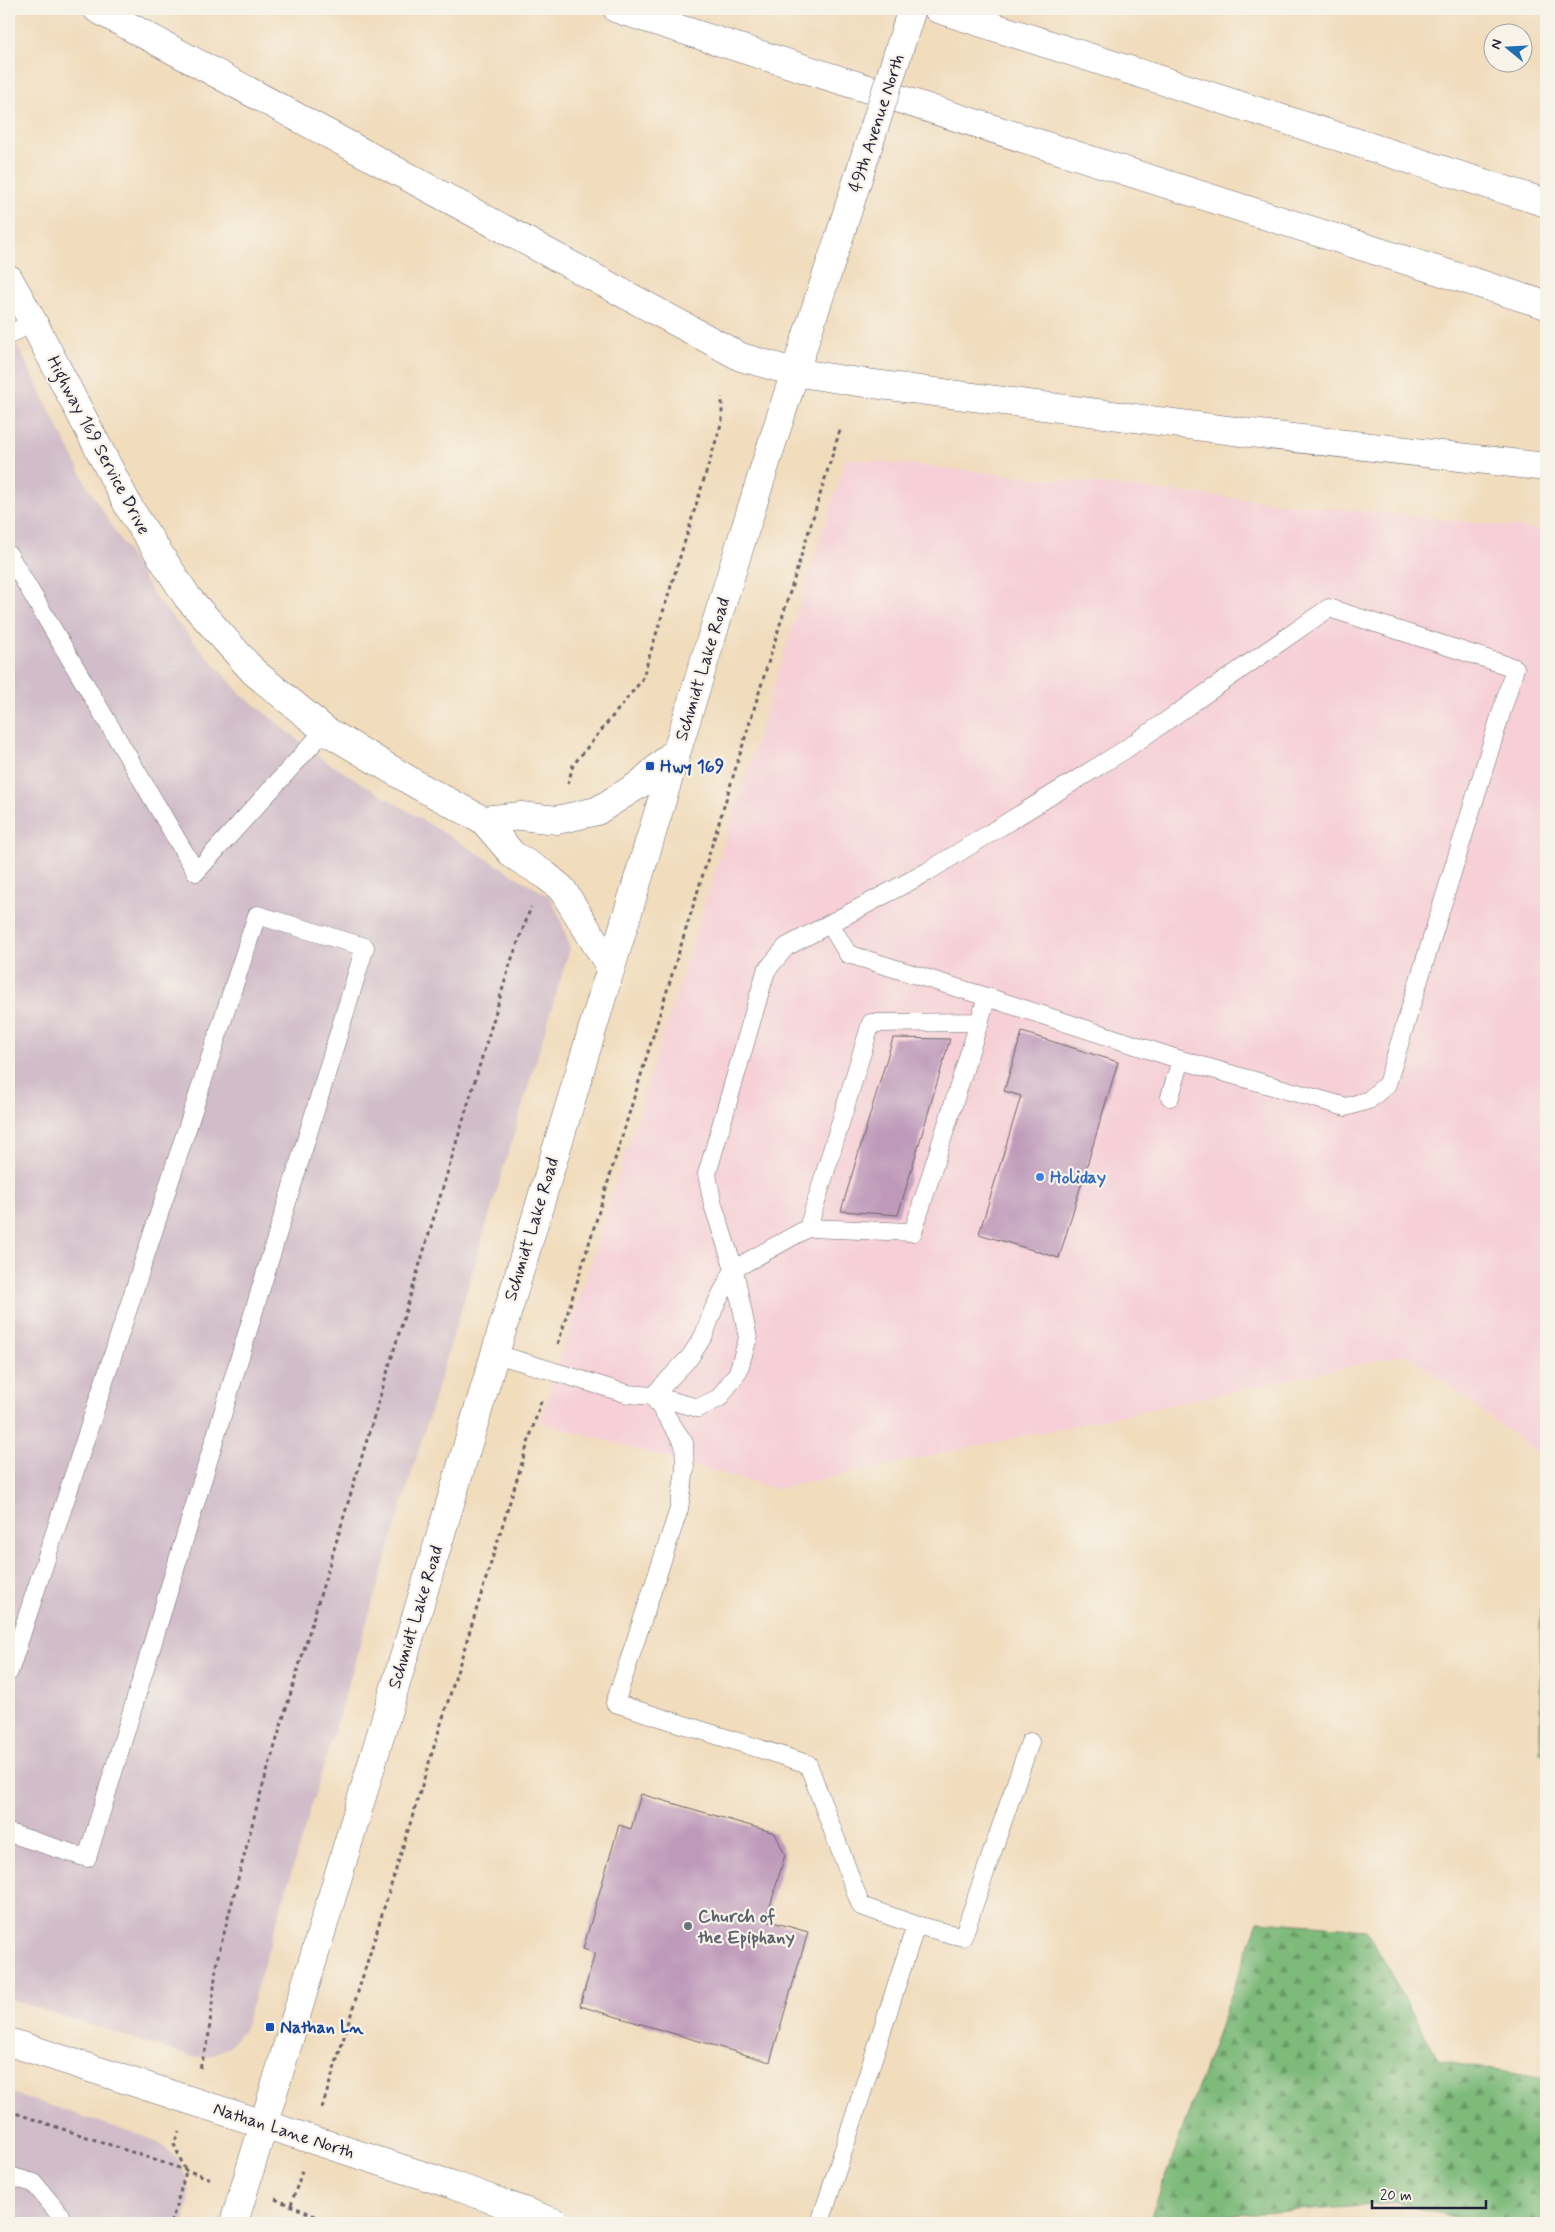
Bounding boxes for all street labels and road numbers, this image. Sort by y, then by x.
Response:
street label: 49th Avenue North [843,51,911,195]
street label: Highway 169 Service Drive [39,352,156,540]
street label: Schmidt Lake Road [670,595,736,744]
street label: Schmidt Lake Road [499,1155,565,1304]
street label: Schmidt Lake Road [383,1543,449,1692]
street label: Nathan Lane North [210,2097,357,2165]

